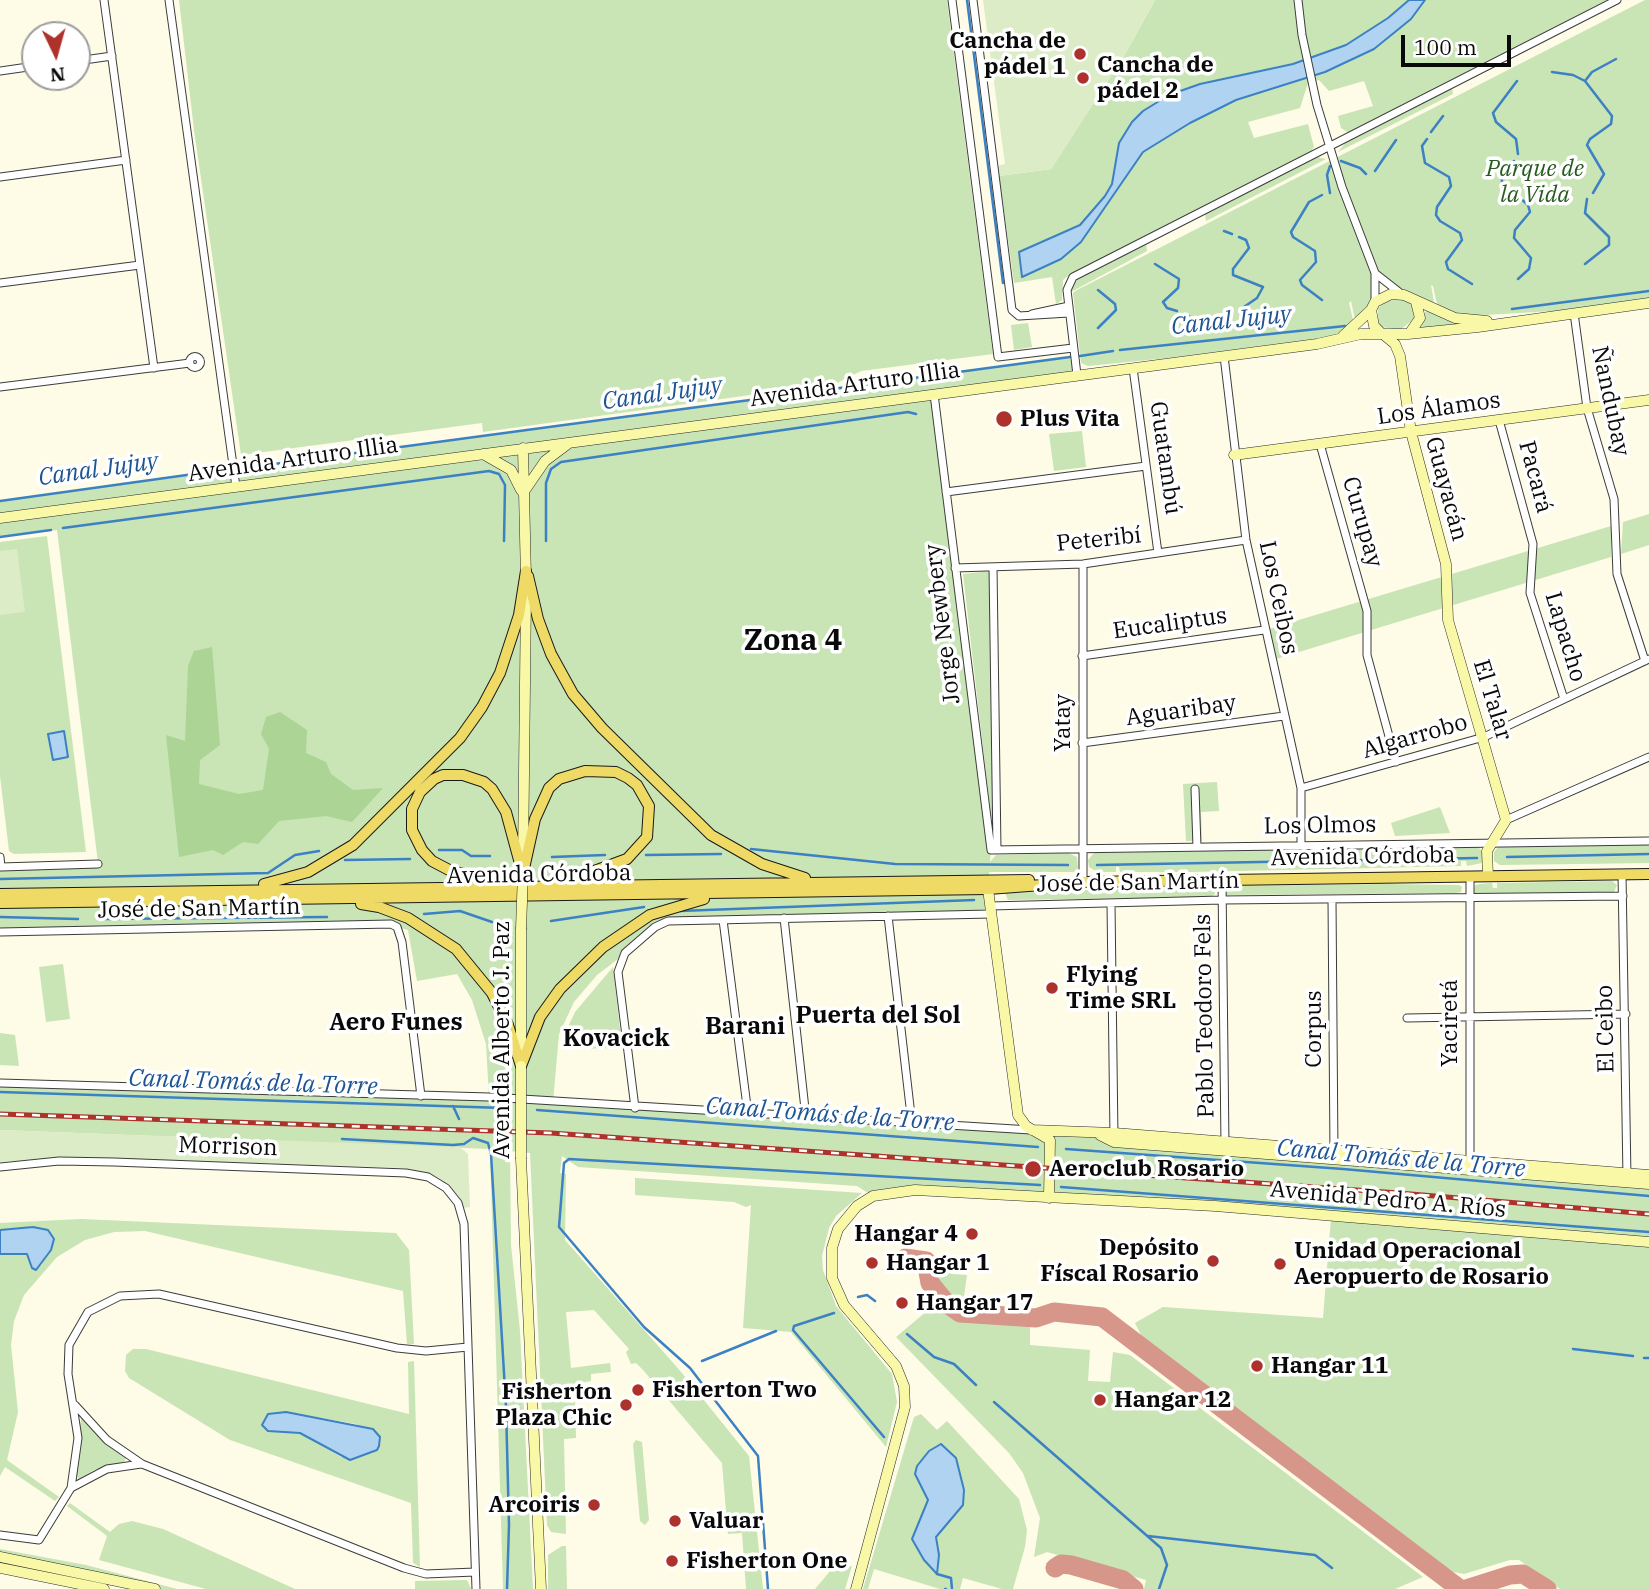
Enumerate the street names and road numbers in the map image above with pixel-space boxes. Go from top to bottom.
street label: Ñandubay [1585,343,1635,459]
street label: Avenida Arturo Illia [748,357,962,413]
street label: Los Álamos [1376,387,1502,431]
street label: Guatambú [1143,400,1187,516]
street label: Avenida Arturo Illia [186,432,400,488]
street label: Guayacán [1419,434,1473,544]
street label: Pacará [1512,438,1558,516]
street label: Curupay [1336,474,1388,570]
street label: Peteribí [1055,522,1143,558]
street label: Los Ceibos [1252,539,1304,657]
street label: Jorge Newbery [919,542,967,706]
street label: Lapacho [1538,589,1592,685]
street label: Eucaliptus [1111,602,1229,646]
street label: El Talar [1467,656,1517,744]
street label: Aguaribay [1124,690,1238,732]
street label: Yatay [1049,694,1077,752]
street label: Algarrobo [1359,709,1471,765]
street label: Los Olmos [1263,811,1377,841]
street label: Avenida Córdoba [1270,842,1456,872]
street label: Avenida Córdoba [446,860,632,890]
street label: José de San Martín [1036,867,1240,899]
street label: José de San Martín [97,893,301,925]
street label: Pablo Teodoro Fels [1189,914,1221,1118]
street label: Avenida Alberto J. Paz [488,921,516,1159]
street label: Yaciretá [1436,979,1464,1067]
street label: El Ceibo [1591,985,1621,1073]
street label: Corpus [1300,990,1328,1068]
street label: Morrison [178,1131,278,1163]
street label: Avenida Pedro A. Ríos [1269,1176,1507,1224]

